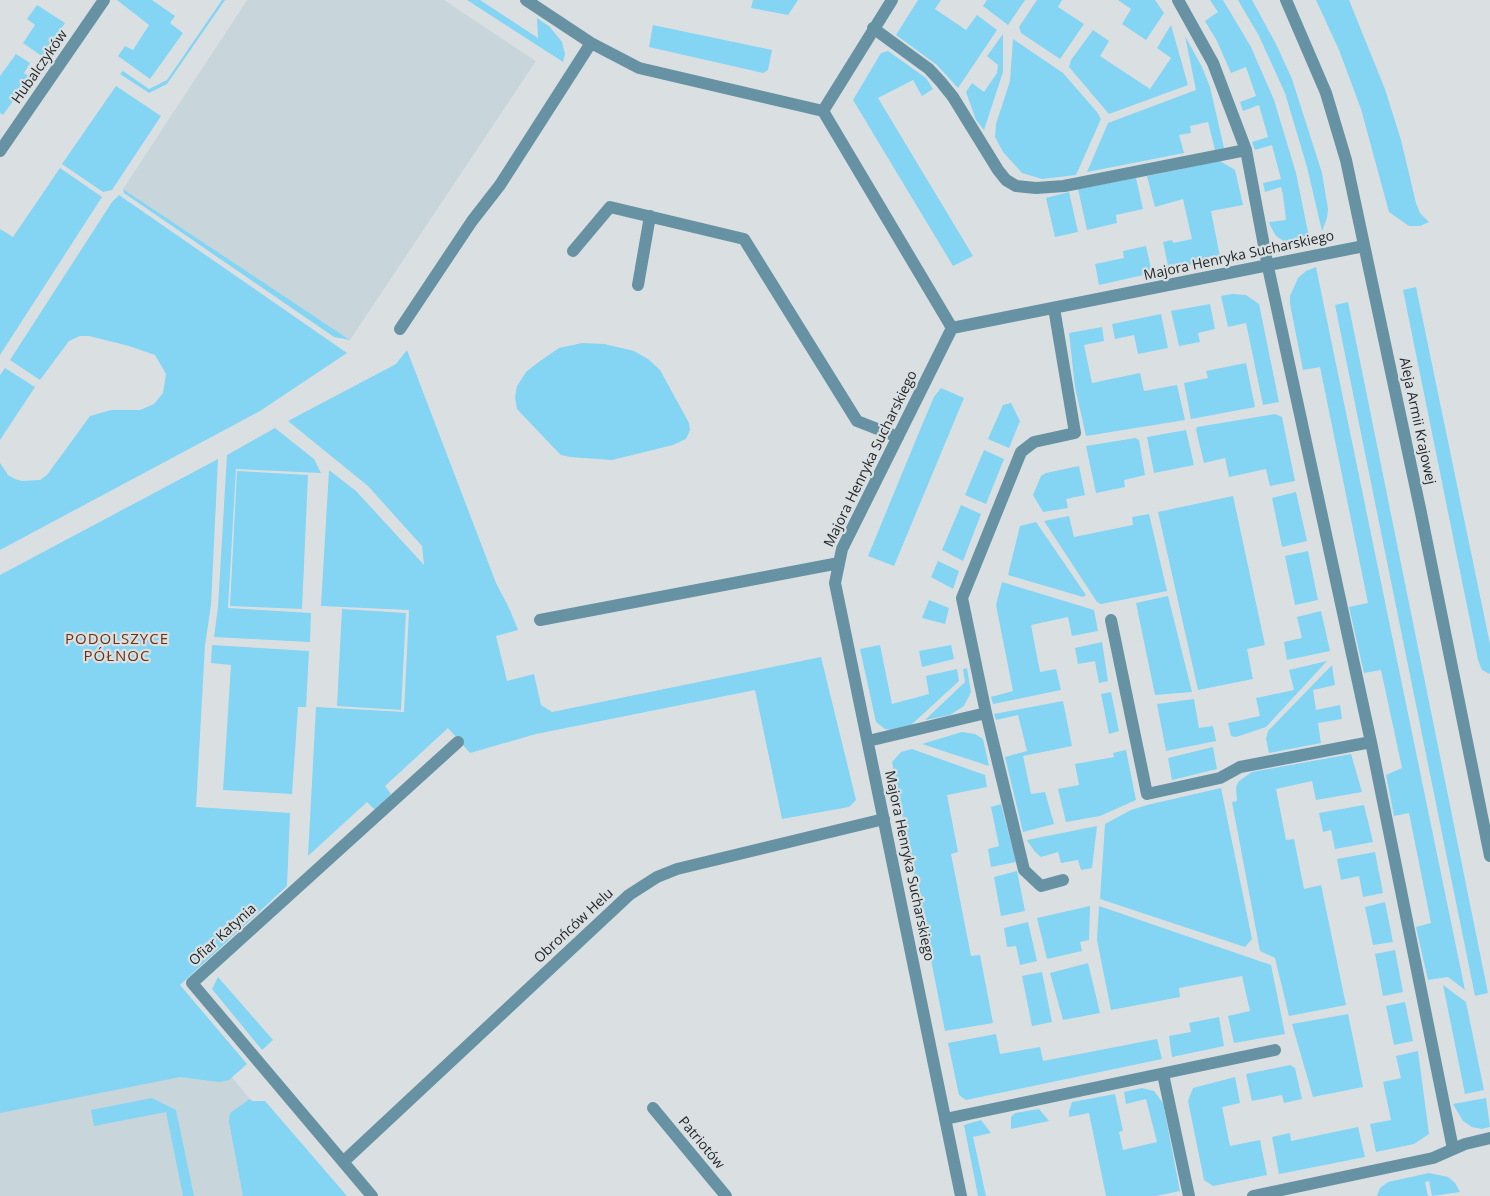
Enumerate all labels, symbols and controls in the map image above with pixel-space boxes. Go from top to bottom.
street label: Hubalczyków [9,27,71,107]
street label: Majora Henryka Sucharskiego [1142,228,1336,284]
street label: Aleja Armii Krajowej [1395,356,1439,486]
street label: Majora Henryka Sucharskiego [821,368,921,550]
district label: PODOLSZYCE PÓŁNOC [64,631,170,666]
street label: Majora Henryka Sucharskiego [881,769,937,963]
street label: Obrońców Helu [531,885,617,967]
street label: Ofiar Katynia [186,900,260,970]
street label: Patriotów [674,1113,728,1173]

